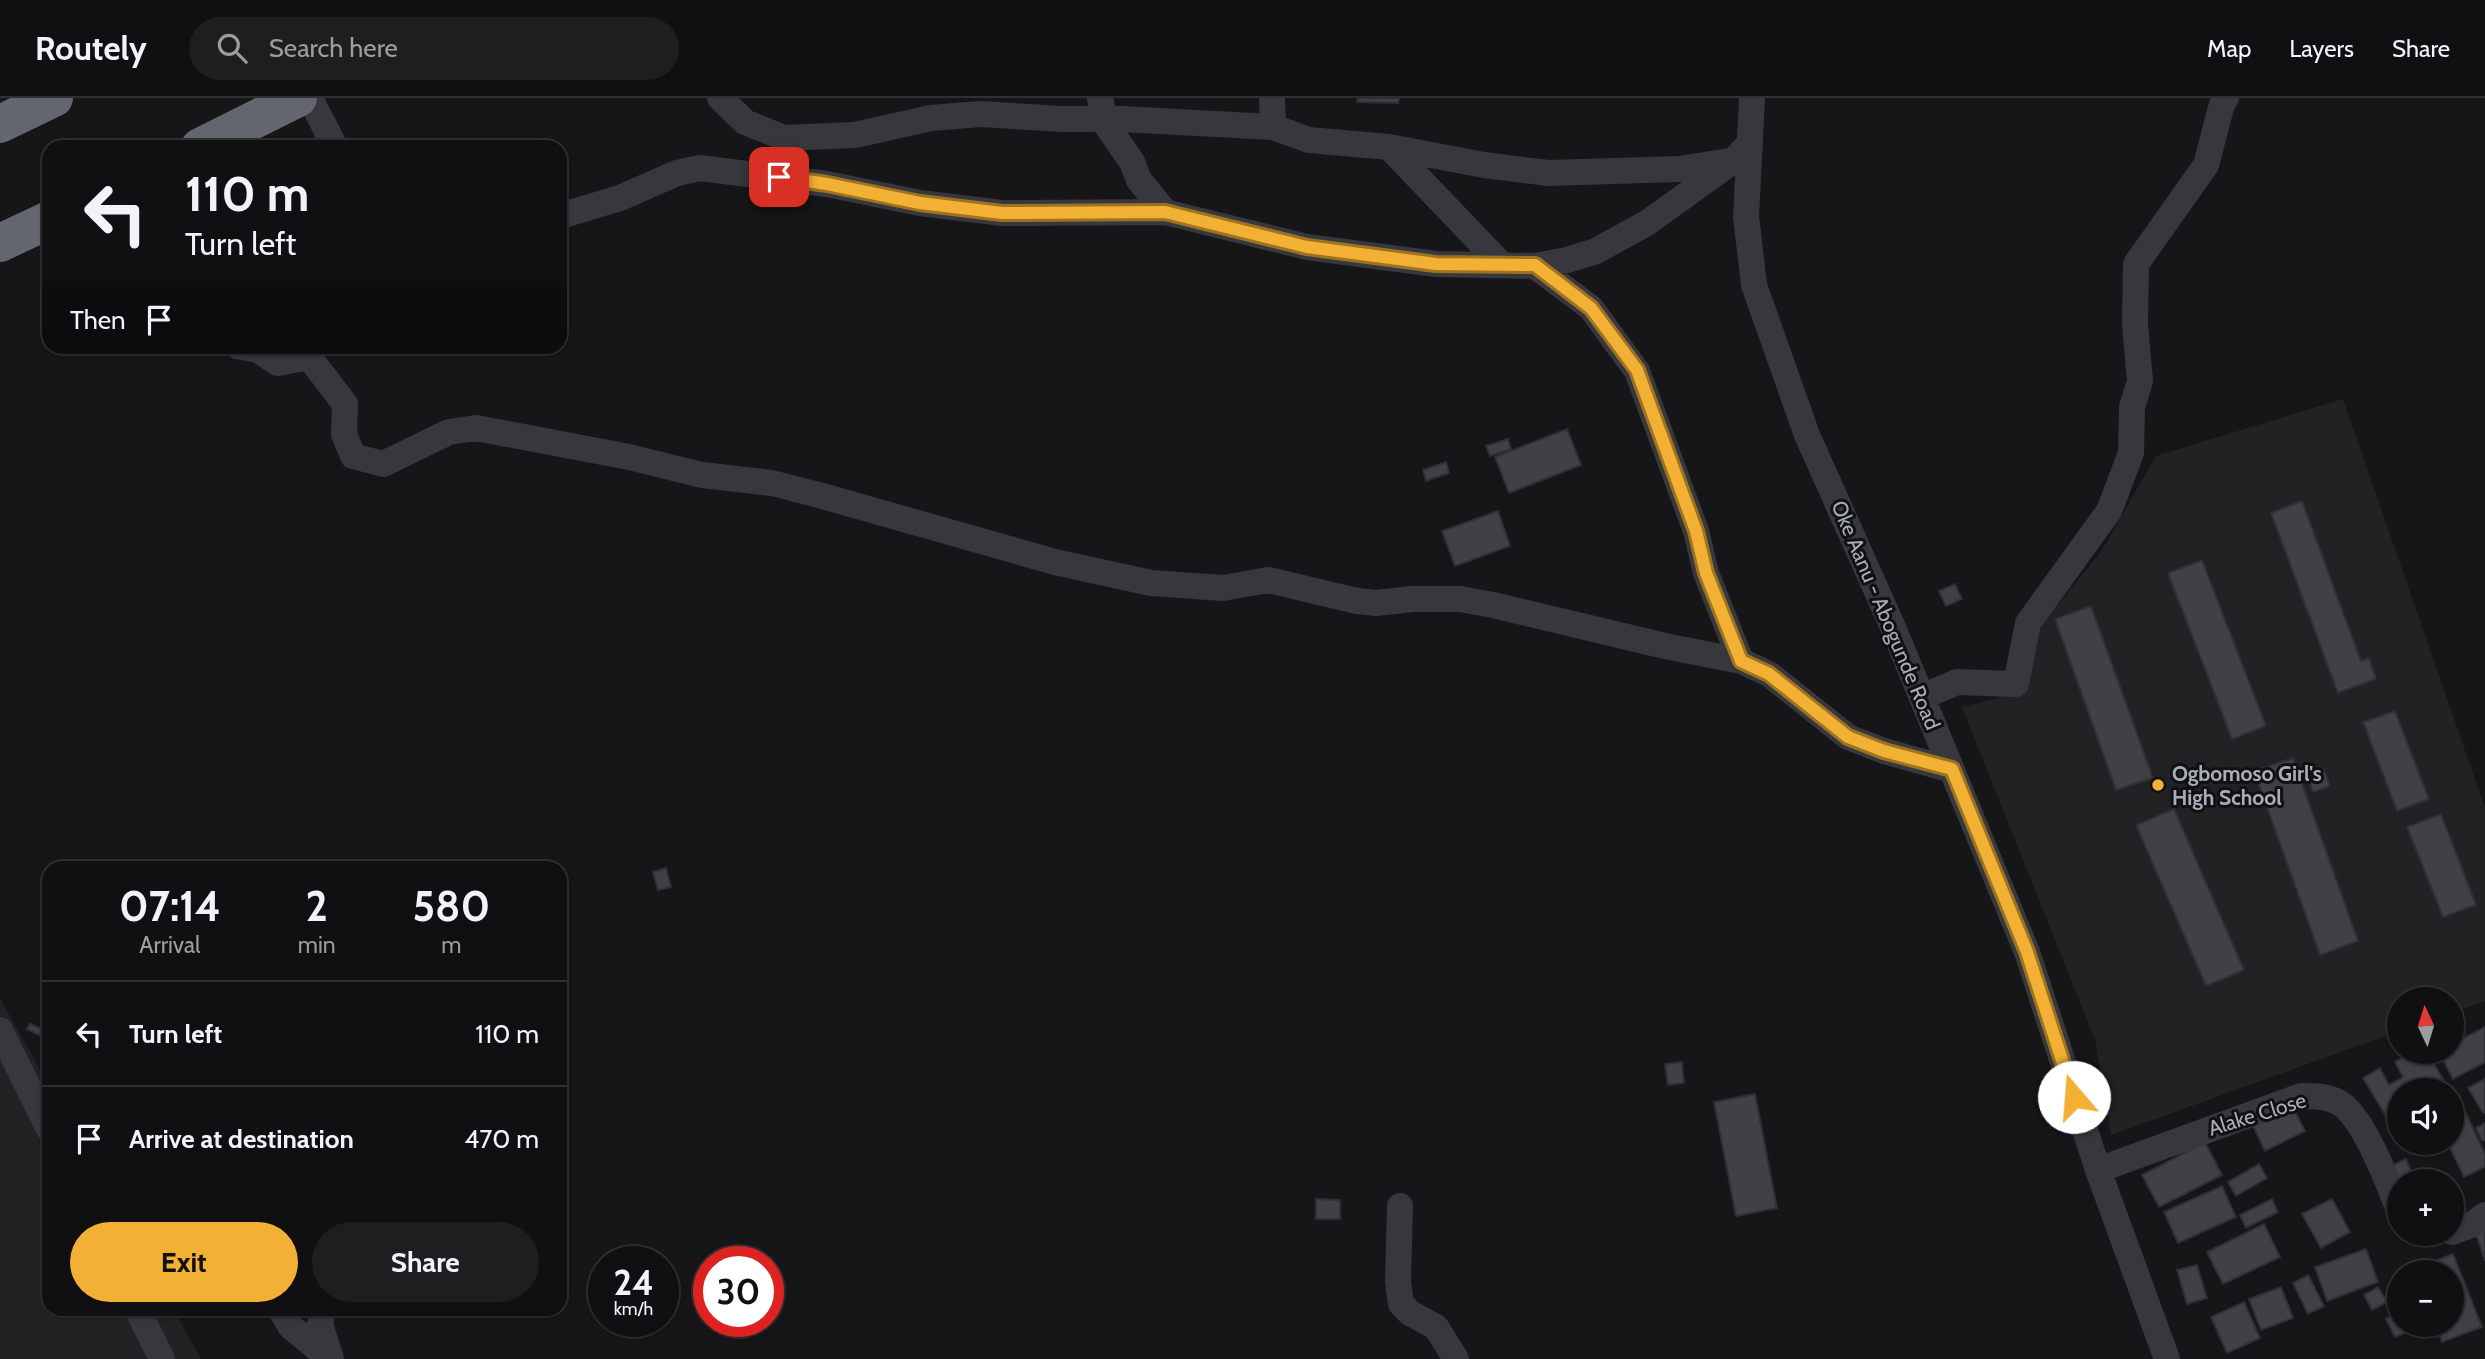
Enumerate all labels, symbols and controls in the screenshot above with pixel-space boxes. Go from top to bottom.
search box [189,17,679,80]
text: Routely [35,28,147,68]
icon: search [213,29,251,67]
text: Search here [269,32,398,64]
text: Map [2207,34,2251,63]
text: Layers [2289,34,2354,63]
text: Share [2392,34,2450,63]
pin [749,147,809,207]
icon: arrive [760,158,798,196]
text: 110 m [185,164,309,223]
icon: left [70,168,161,259]
text: Turn left [185,224,296,263]
icon: arrive [140,301,178,339]
text: Then [70,304,126,336]
street label: Oke Aanu - Abogunde Road [1826,497,1946,733]
place label: Ogbomoso Girl's High School [2172,761,2322,810]
marker: Ogbomoso Girl's High School [2150,777,2166,793]
text: 07:14 [119,880,221,932]
text: 2 [306,880,328,932]
text: 580 [413,880,490,932]
text: Arrival [139,931,200,959]
text: min [298,931,336,959]
text: m [441,931,461,959]
north arrow [2387,987,2464,1064]
map controls [2387,987,2464,1337]
icon: left [70,1015,108,1053]
text: Turn left [129,1018,222,1050]
text: 110 m [475,1018,539,1050]
position arrow [2037,1060,2111,1134]
button: sound [2387,1078,2464,1155]
street label: Alake Close [2205,1087,2309,1141]
icon: arrive [70,1120,108,1158]
text: Arrive at destination [129,1123,354,1155]
text: 470 m [464,1123,539,1155]
button: + [2387,1169,2464,1246]
button: Exit [70,1222,298,1302]
button: Share [312,1222,539,1302]
speed limit sign: 30 [693,1246,784,1337]
button: − [2387,1260,2464,1337]
text: 24 [613,1261,654,1304]
text: km/h [614,1298,653,1320]

